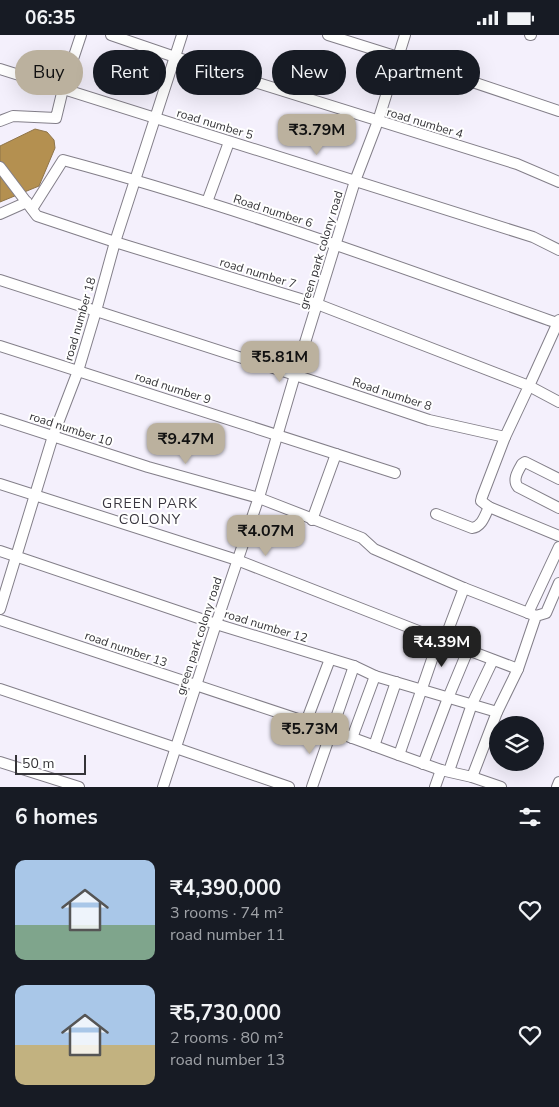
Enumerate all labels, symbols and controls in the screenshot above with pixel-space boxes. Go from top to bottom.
text: 06:35 [25,5,75,31]
chip: Buy [15,50,83,95]
chip: Rent [93,50,166,95]
chip: Filters [176,50,262,95]
chip: New [272,50,346,95]
chip: Apartment [356,50,480,95]
street label: road number 4 [385,104,465,142]
street label: road number 5 [175,105,255,143]
pin: ₹3.79M [276,113,358,156]
text: ₹3.79M [289,119,345,141]
street label: green park colony road [295,189,347,311]
street label: Road number 6 [231,191,315,231]
street label: road number 7 [218,254,298,292]
street label: road number 18 [60,275,100,363]
pin: ₹5.81M [239,341,321,383]
text: ₹5.81M [252,346,308,368]
street label: road number 9 [133,368,213,408]
street label: Road number 8 [350,374,434,414]
street label: road number 10 [27,408,115,450]
pin: ₹9.47M [145,423,227,465]
text: ₹9.47M [158,428,214,450]
district label: GREEN PARK COLONY [102,494,198,529]
pin: ₹4.07M [225,515,307,557]
text: ₹4.07M [238,520,294,542]
street label: green park colony road [172,575,226,697]
street label: road number 12 [222,606,310,646]
pin: ₹4.39M [401,625,483,668]
street label: road number 13 [83,627,169,671]
text: ₹4.39M [414,631,470,653]
pin: ₹5.73M [269,713,351,755]
map controls [489,716,544,771]
button: layers [489,716,544,771]
text: ₹5.73M [282,718,338,740]
scale bar [15,752,86,775]
text: 50 m [22,754,54,773]
text: 6 homes [15,803,98,831]
icon: filters [516,803,544,831]
text: ₹4,390,000 [170,874,281,902]
icon: home [55,880,115,940]
icon: heart [516,896,544,924]
text: 3 rooms · 74 m² [170,902,283,924]
text: road number 11 [170,924,285,946]
text: ₹5,730,000 [170,999,281,1027]
icon: home [55,1005,115,1065]
icon: heart [516,1021,544,1049]
text: 2 rooms · 80 m² [170,1027,283,1049]
text: road number 13 [170,1049,285,1071]

